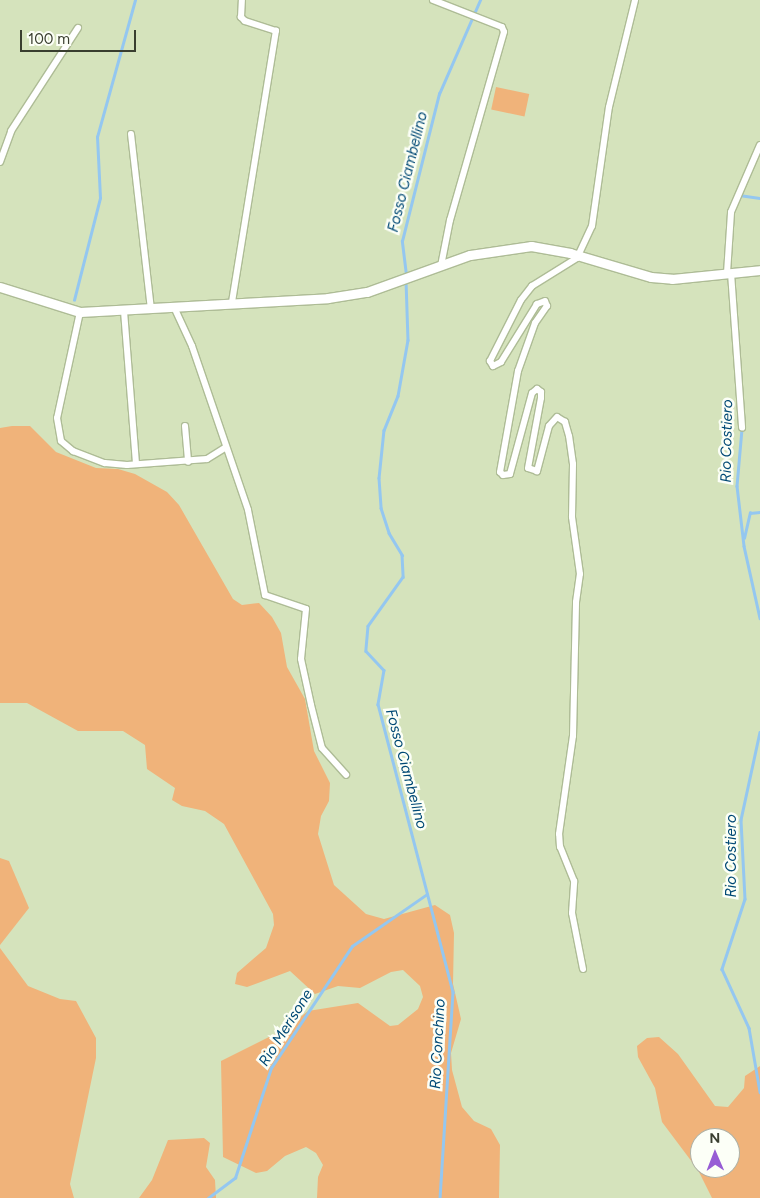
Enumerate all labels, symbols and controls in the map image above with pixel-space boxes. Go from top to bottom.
scale bar [22,20,139,52]
text: 100 m [28,30,70,48]
water label: Fosso Ciambellino [384,110,432,234]
water label: Rio Costiero [717,399,737,483]
water label: Fosso Ciambellino [381,707,431,831]
water label: Rio Costiero [723,814,741,898]
water label: Rio Merisone [255,986,317,1070]
water label: Rio Conchino [427,998,449,1090]
north arrow [690,1128,740,1178]
text: N [709,1130,720,1147]

